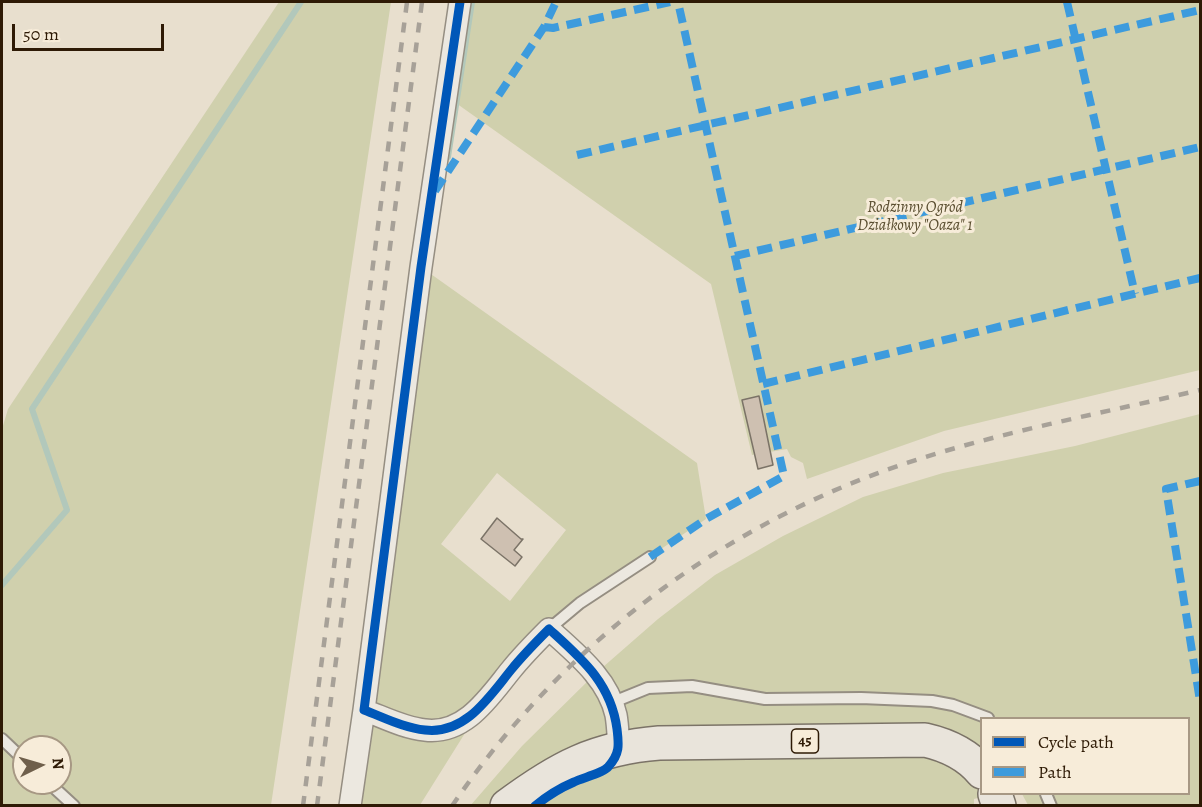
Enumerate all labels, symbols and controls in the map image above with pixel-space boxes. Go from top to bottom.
scale bar [15,12,166,50]
text: 50 m [23,22,59,46]
park label: Rodzinny Ogród Działkowy "Oaza" 1 [857,198,973,236]
legend [980,717,1190,795]
road number: 45 [792,729,818,753]
text: Cycle path [1038,730,1114,754]
north arrow [12,735,72,795]
text: N [46,757,69,770]
text: Path [1038,760,1072,784]

